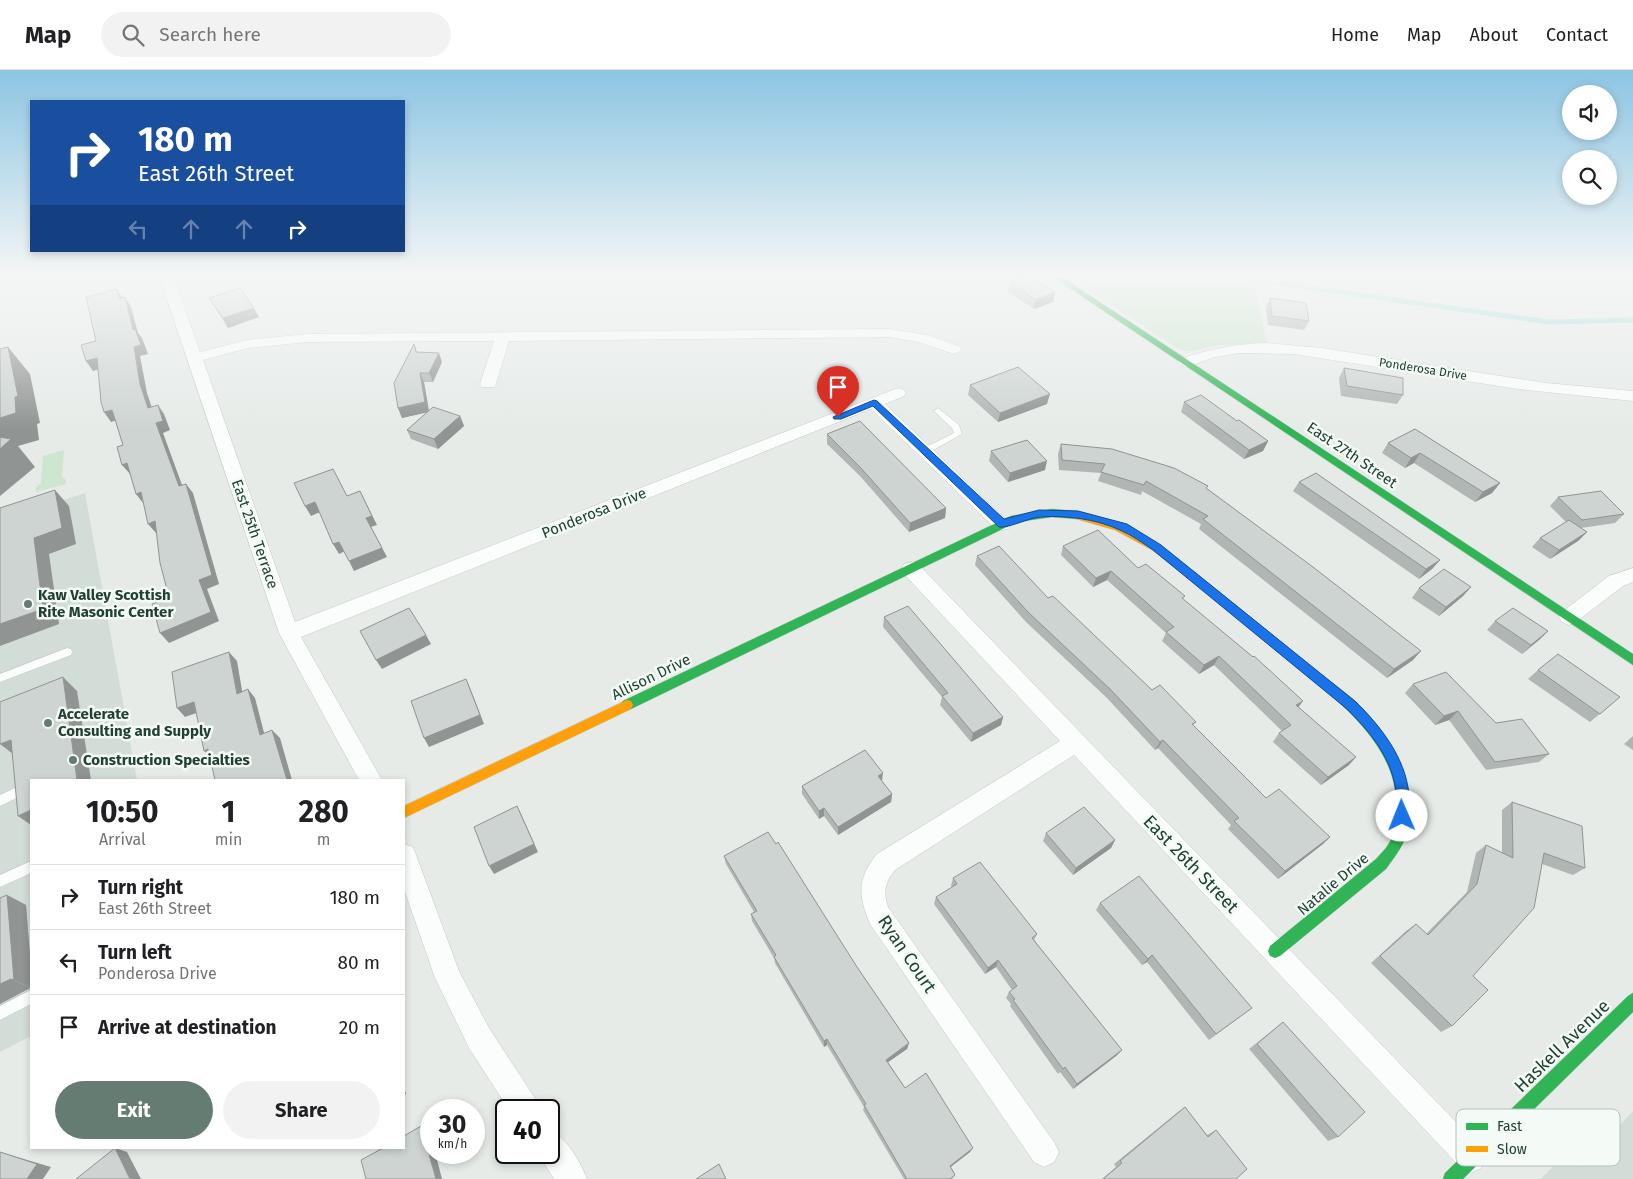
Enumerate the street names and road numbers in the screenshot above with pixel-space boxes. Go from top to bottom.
street label: Ponderosa Drive [1378,355,1468,383]
street label: East 27th Street [1303,418,1401,492]
street label: East 25th Terrace [228,477,282,591]
street label: Ponderosa Drive [539,484,649,542]
street label: Allison Drive [609,650,693,704]
street label: East 26th Street [1139,810,1244,918]
street label: Natalie Drive [1294,849,1372,919]
street label: Ryan Court [873,911,941,997]
street label: Haskell Avenue [1510,995,1614,1097]

